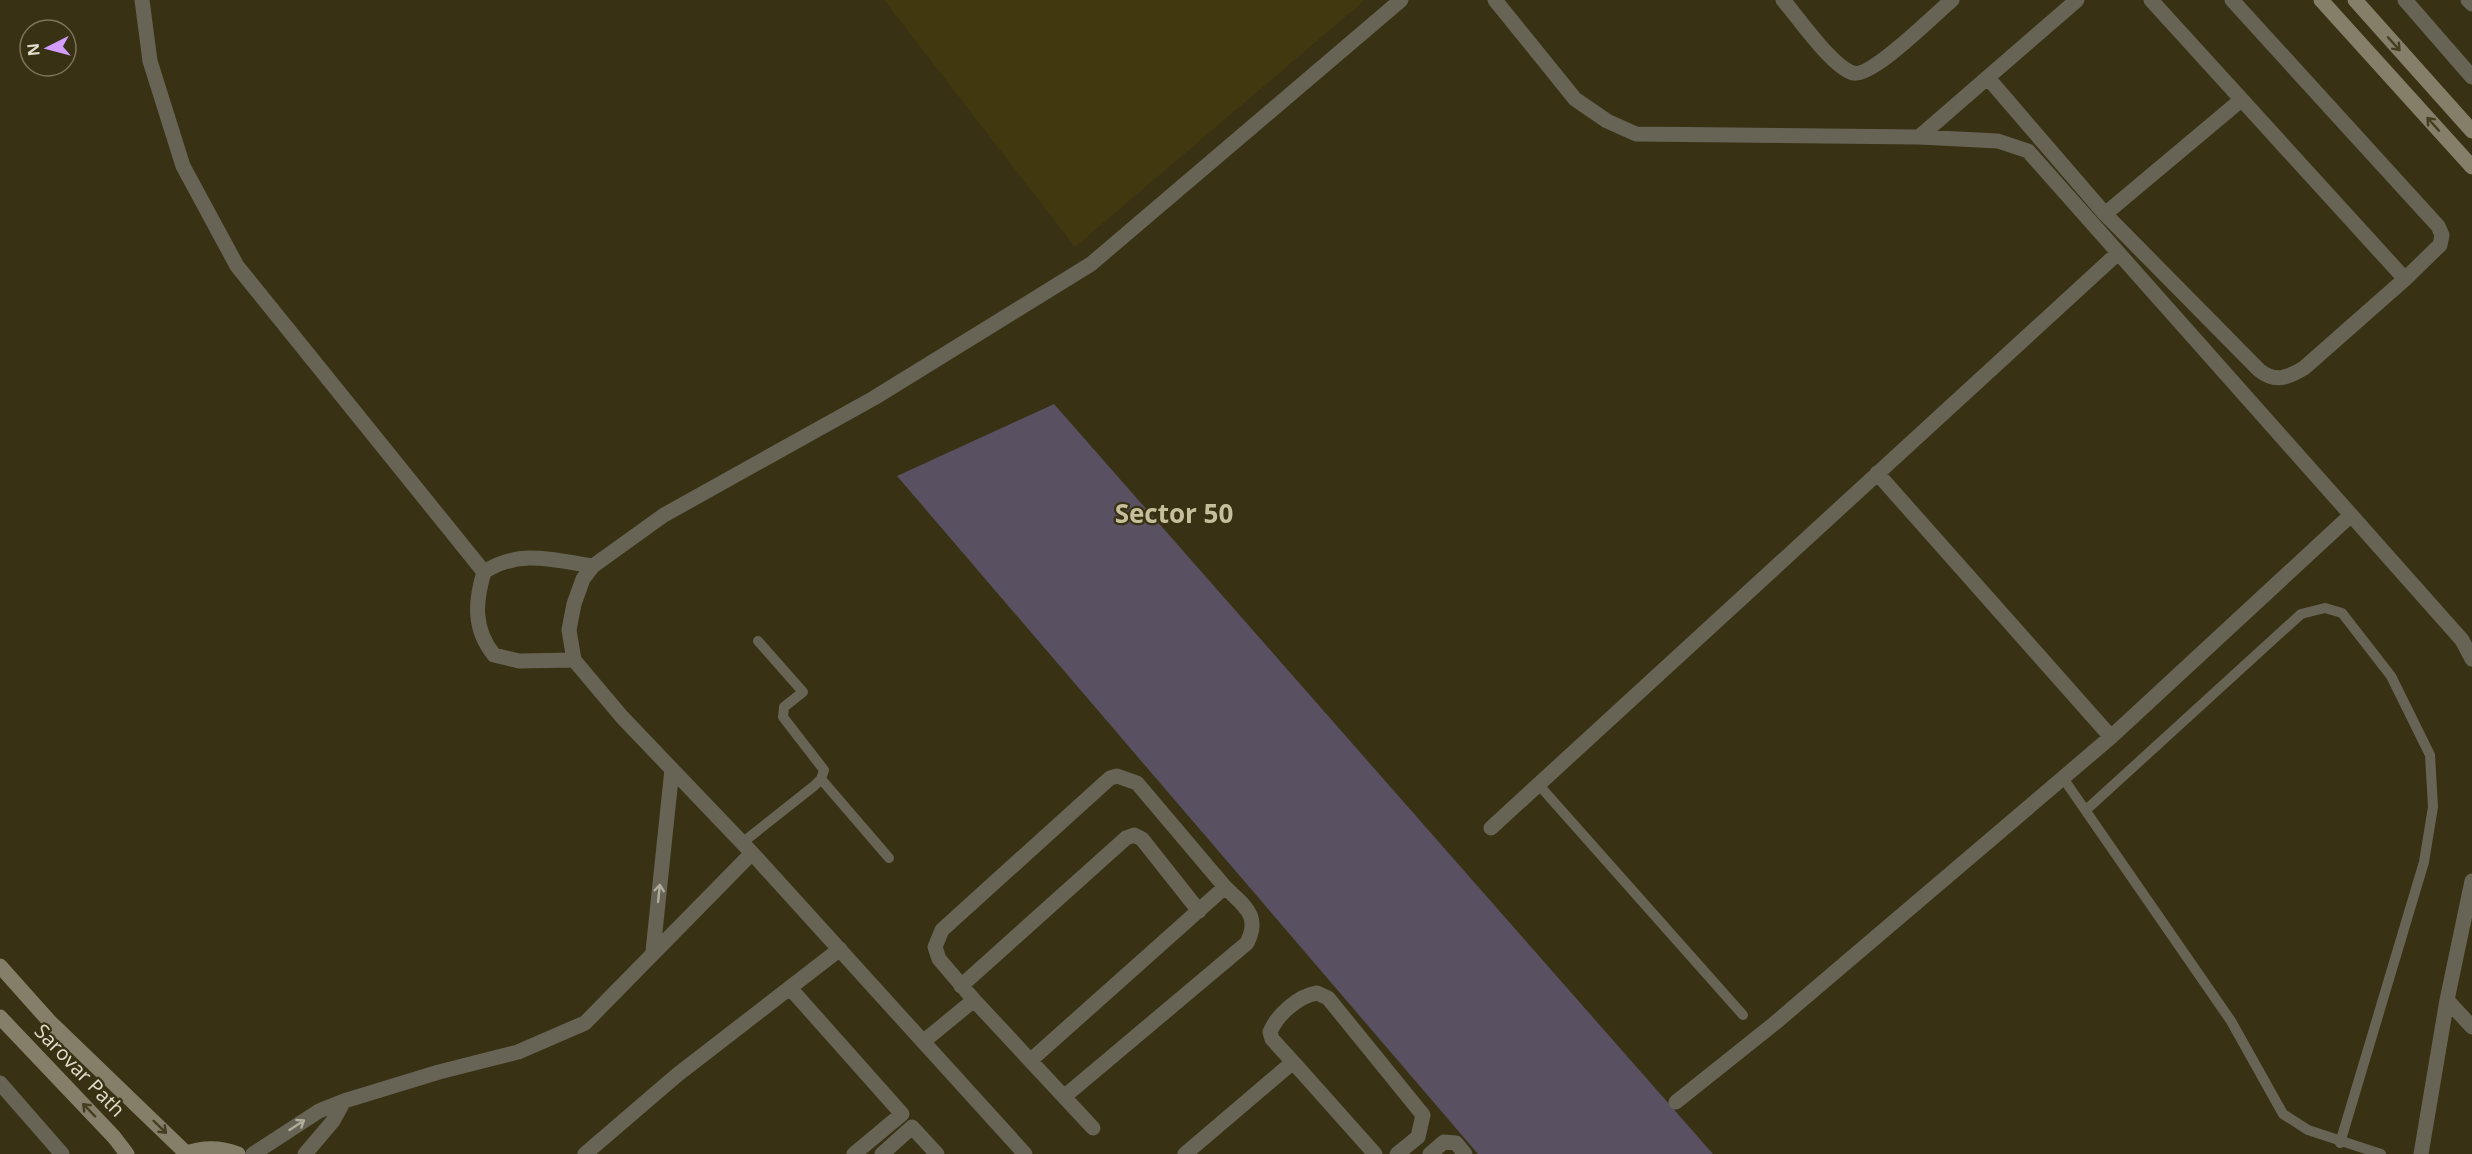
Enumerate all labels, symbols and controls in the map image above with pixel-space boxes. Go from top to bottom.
north arrow [18,18,78,78]
one-way arrow [2387,36,2401,51]
text: N [21,42,45,57]
one-way arrow [2426,116,2440,131]
district label: Sector 50 [1115,495,1233,531]
one-way arrow [654,883,665,903]
street label: Sarovar Path [29,1018,131,1122]
one-way arrow [82,1103,96,1118]
one-way arrow [288,1119,305,1131]
one-way arrow [152,1120,167,1134]

